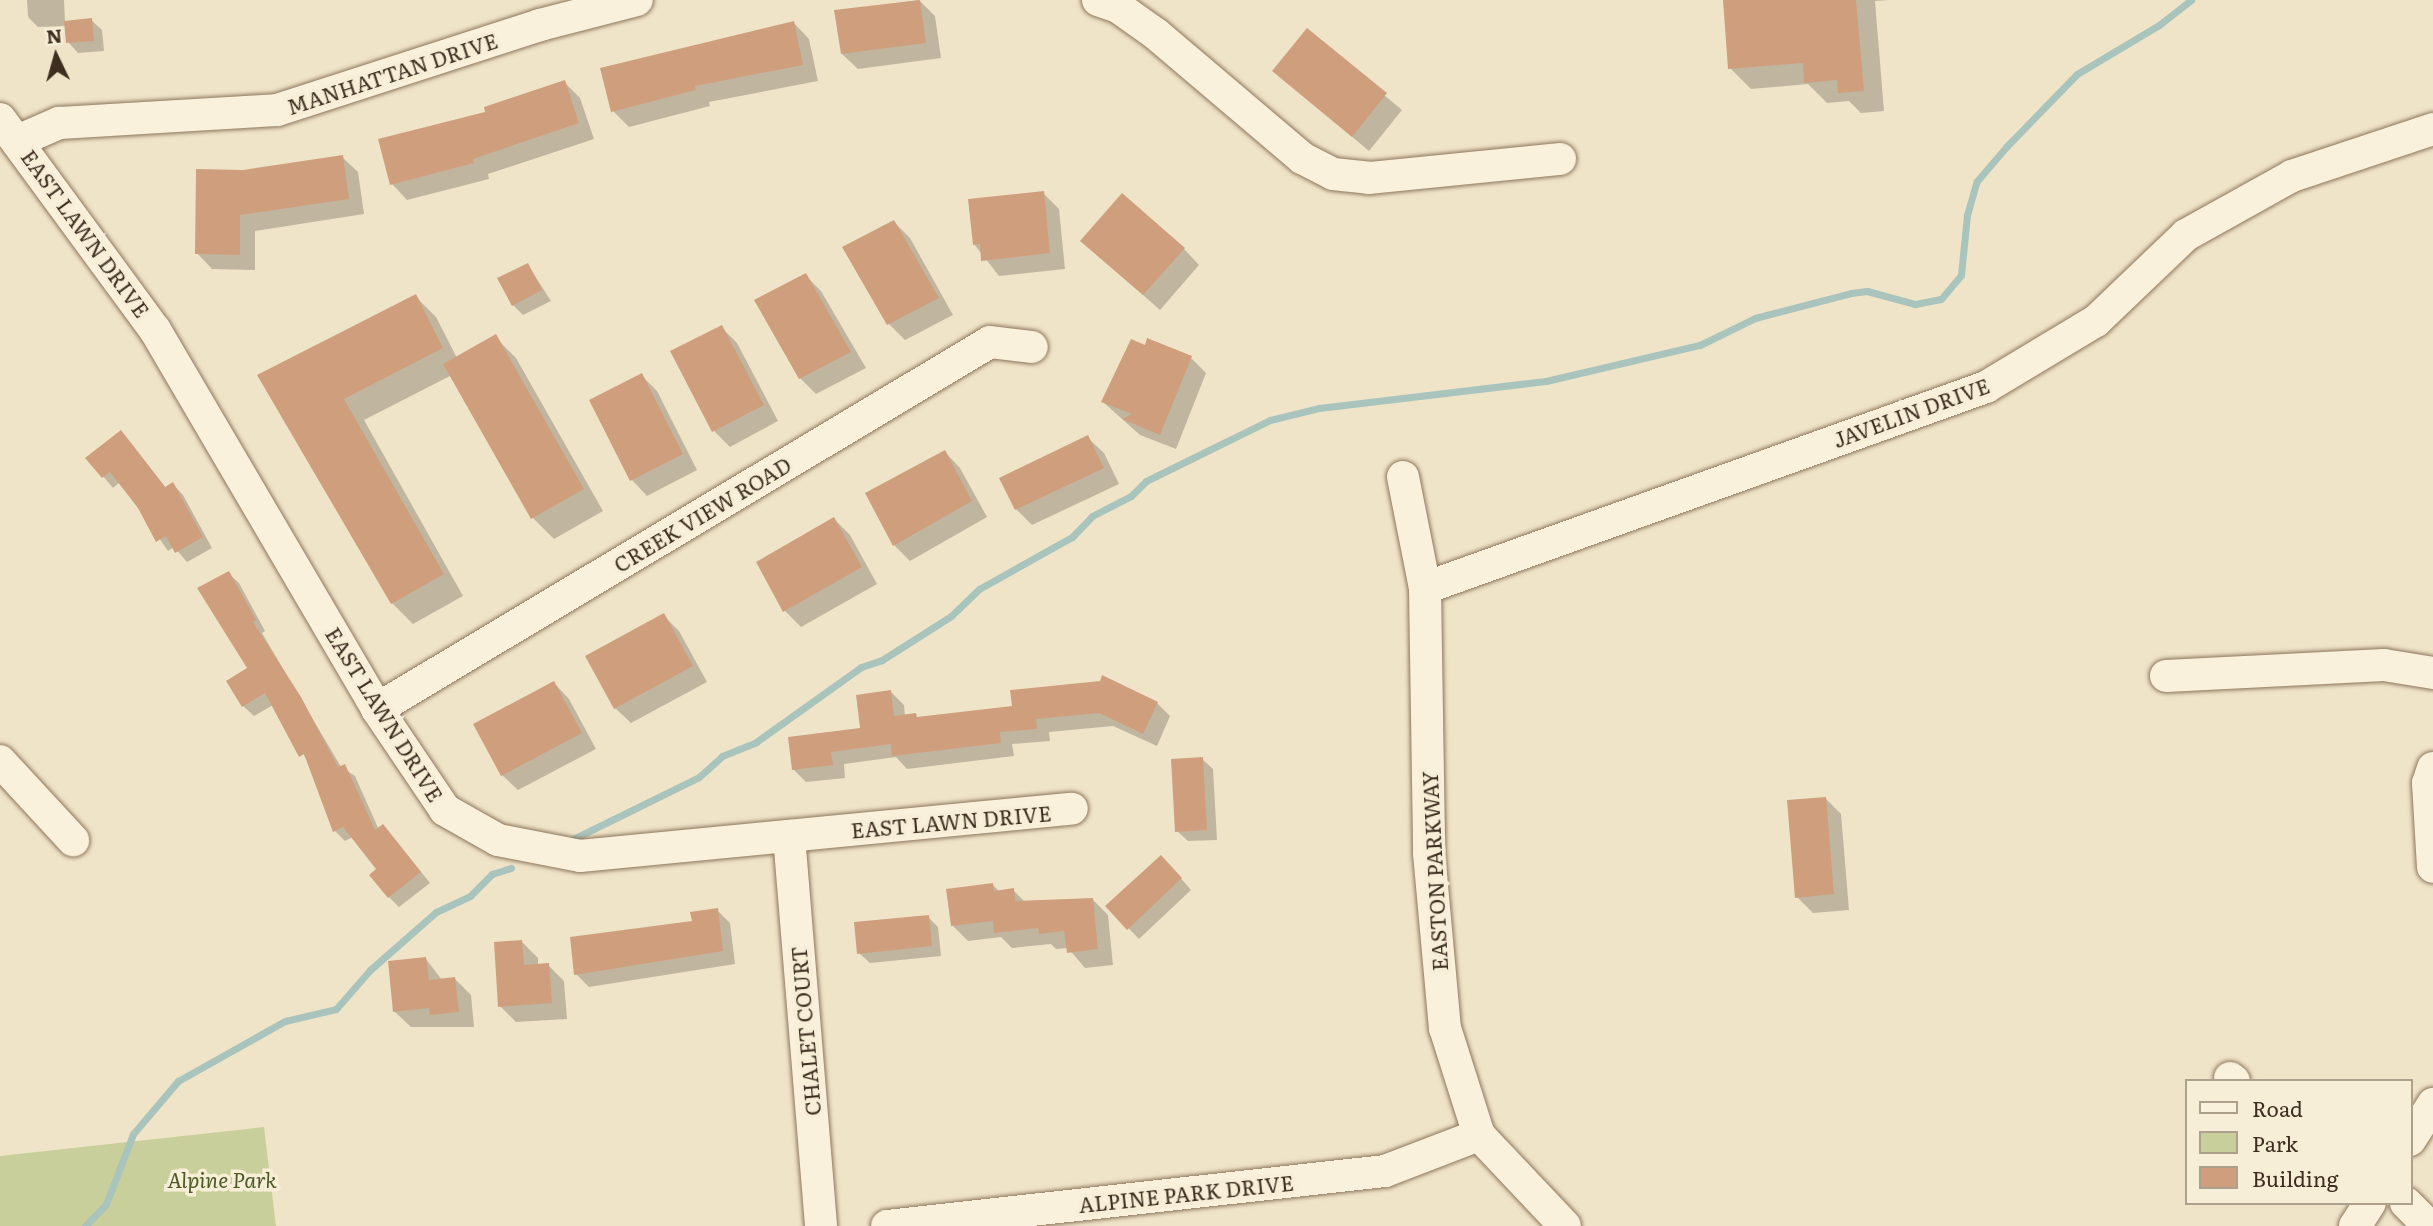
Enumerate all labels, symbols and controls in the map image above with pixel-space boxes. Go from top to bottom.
text: N [45,20,63,50]
north arrow [21,21,91,91]
street label: MANHATTAN DRIVE [284,27,500,119]
street label: EAST LAWN DRIVE [17,144,155,322]
street label: JAVELIN DRIVE [1829,372,1993,452]
street label: CREEK VIEW ROAD [609,451,795,577]
street label: EAST LAWN DRIVE [321,622,449,806]
street label: EASTON PARKWAY [1416,770,1452,972]
street label: EAST LAWN DRIVE [850,800,1052,842]
street label: CHALET COURT [785,945,825,1117]
legend [2184,1079,2412,1205]
text: Road [2252,1092,2303,1123]
text: Park [2252,1127,2298,1158]
text: Building [2252,1162,2338,1193]
park label: Alpine Park [167,1166,277,1192]
street label: ALPINE PARK DRIVE [1077,1169,1295,1217]

